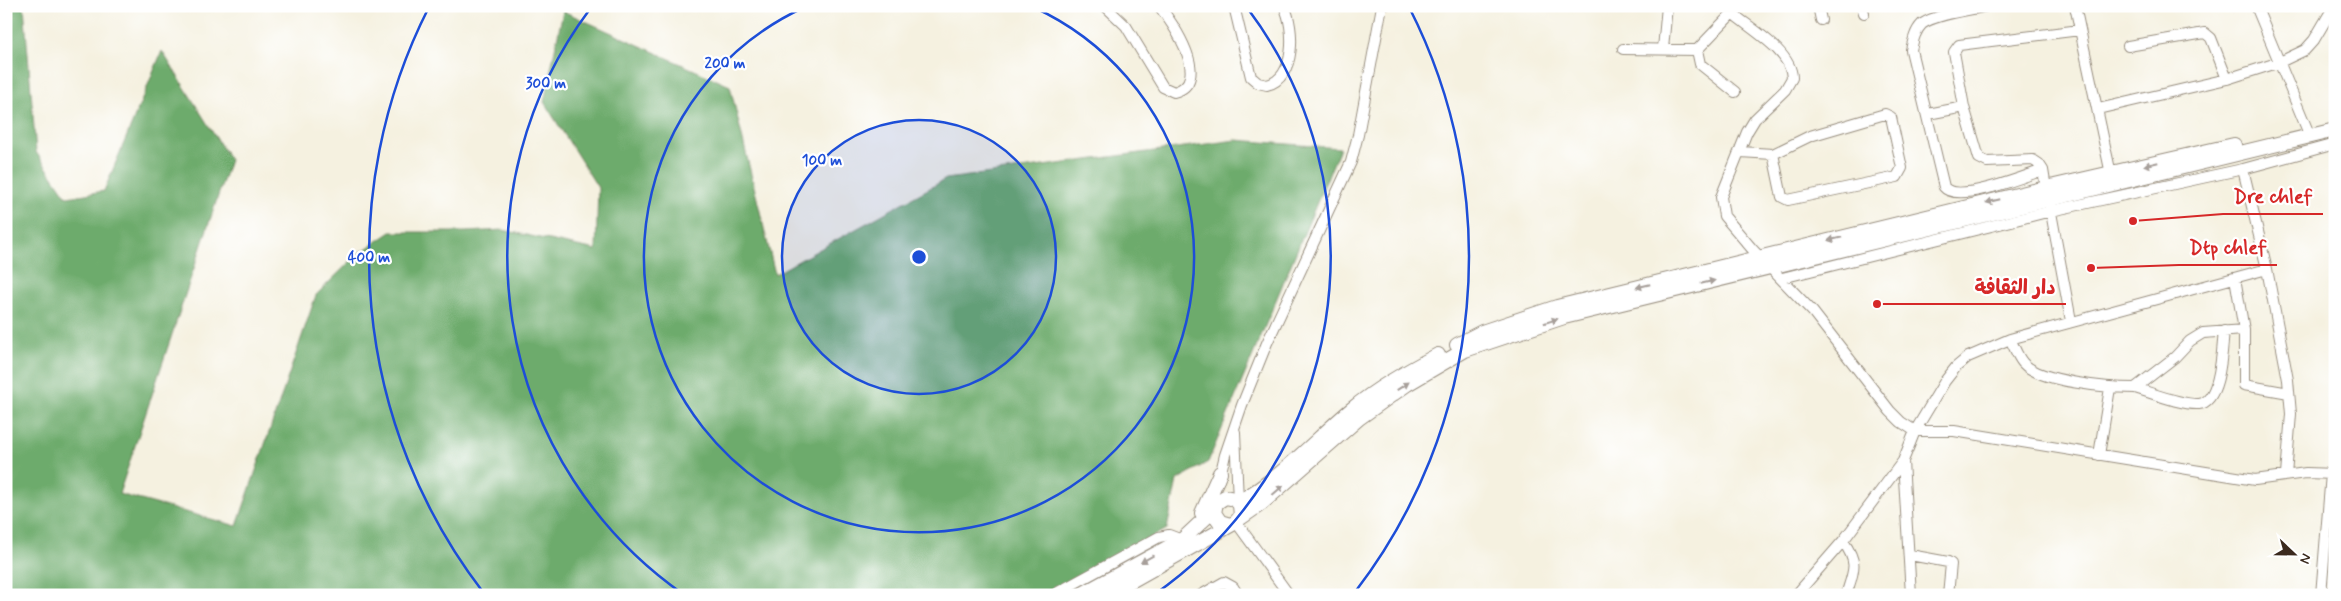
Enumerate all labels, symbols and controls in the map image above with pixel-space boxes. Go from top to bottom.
text: 200 m [705,54,746,74]
text: 300 m [526,74,566,94]
text: 100 m [802,151,842,171]
one-way arrow [2143,160,2158,168]
callout: Dre chlef [2223,179,2323,214]
text: Dre chlef [2233,184,2313,211]
one-way arrow [1985,197,2000,205]
callout: Dtp chlef [2179,230,2277,265]
one-way arrow [1827,235,1842,243]
text: Dtp chlef [2189,235,2267,262]
text: 400 m [348,248,390,268]
centre of rings [910,248,928,266]
callout: دار الثقافة [1965,269,2066,304]
text: دار الثقافة [1975,275,2055,302]
one-way arrow [1701,278,1716,286]
one-way arrow [1635,282,1650,290]
one-way arrow [1543,317,1558,324]
one-way arrow [1396,382,1410,391]
one-way arrow [1271,484,1284,495]
north arrow [2268,528,2318,578]
text: N [2295,551,2315,566]
one-way arrow [1140,554,1154,563]

